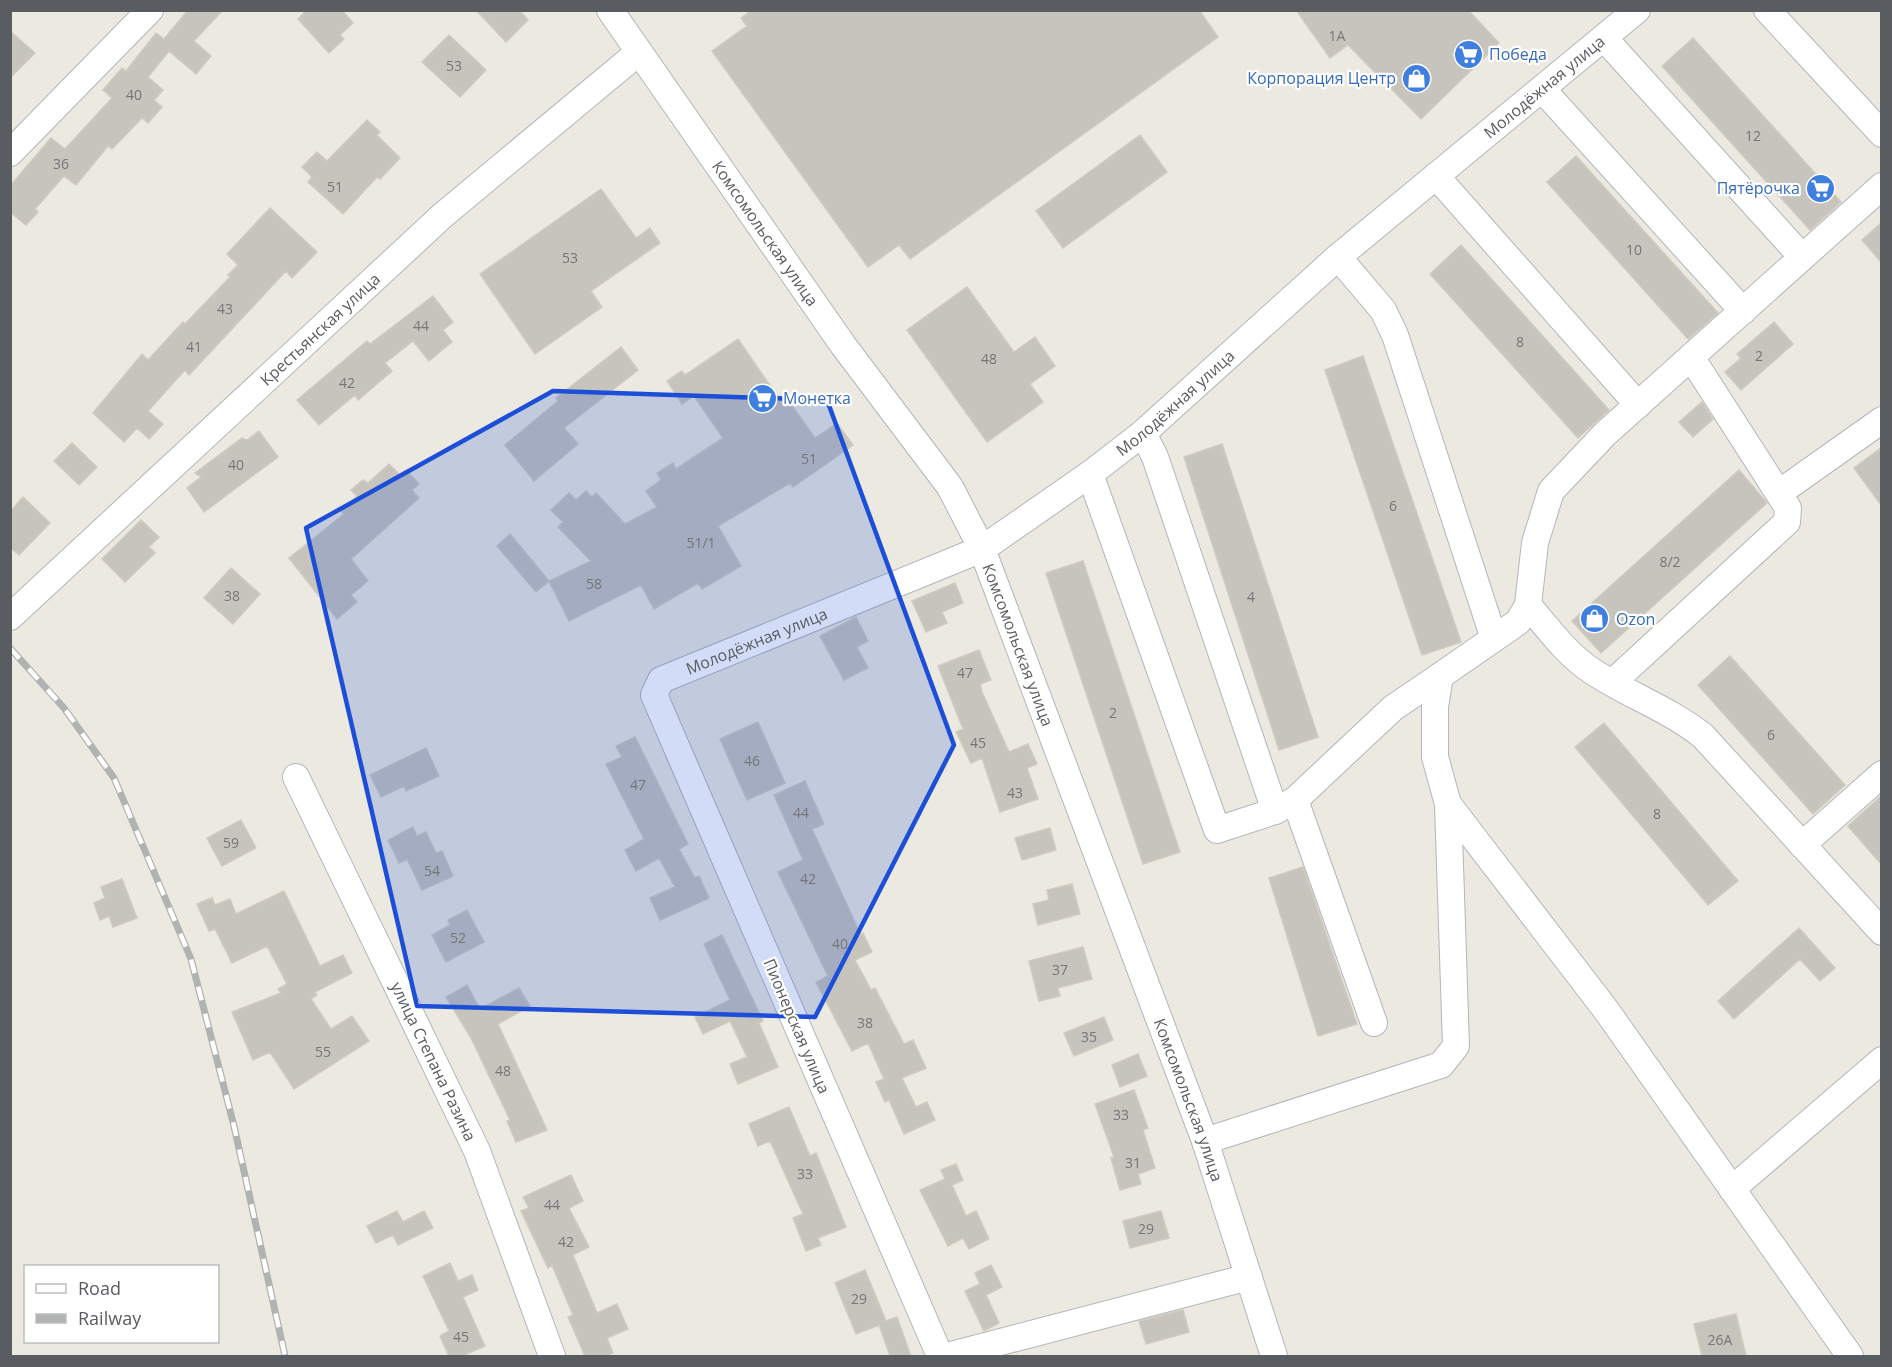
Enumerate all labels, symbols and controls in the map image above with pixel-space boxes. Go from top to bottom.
house number: 1А [1329,26,1346,45]
street label: Молодёжная улица [1479,30,1609,143]
supermarket icon: Победа [1452,38,1484,70]
place label: Победа [1489,43,1547,65]
house number: 53 [446,56,462,75]
shop icon: Корпорация Центр [1401,62,1433,94]
place label: Корпорация Центр [1247,67,1396,89]
house number: 40 [126,85,142,104]
house number: 12 [1745,126,1761,145]
house number: 36 [53,154,69,173]
street label: Комсомольская улица [707,156,824,310]
supermarket icon: Пятёрочка [1805,172,1837,204]
house number: 51 [327,177,343,196]
place label: Пятёрочка [1717,177,1800,199]
house number: 10 [1626,240,1642,259]
house number: 53 [562,248,578,267]
street label: Крестьянская улица [255,268,385,390]
house number: 43 [217,299,233,318]
house number: 44 [413,316,429,335]
house number: 8 [1516,332,1524,351]
house number: 41 [186,337,202,356]
street label: Молодёжная улица [1111,345,1239,461]
house number: 2 [1755,346,1763,365]
house number: 48 [981,349,997,368]
house number: 42 [339,373,355,392]
supermarket icon: Монетка [746,382,778,414]
place label: Монетка [783,387,851,409]
house number: 51 [801,449,817,468]
house number: 40 [228,455,244,474]
house number: 6 [1389,496,1397,515]
house number: 51/1 [686,533,716,552]
house number: 8/2 [1659,552,1681,571]
street label: Комсомольская улица [977,560,1059,729]
house number: 58 [586,574,602,593]
house number: 38 [224,586,240,605]
house number: 4 [1247,587,1255,606]
street label: Молодёжная улица [683,602,831,680]
shop icon: Ozon [1579,603,1611,635]
place label: Ozon [1616,608,1655,630]
house number: 47 [957,663,973,682]
house number: 2 [1109,703,1117,722]
house number: 6 [1767,725,1775,744]
house number: 45 [970,733,986,752]
house number: 46 [744,751,760,770]
house number: 47 [630,775,646,794]
house number: 43 [1007,783,1023,802]
house number: 44 [793,803,809,822]
house number: 8 [1653,804,1661,823]
house number: 59 [223,833,239,852]
house number: 54 [424,861,440,880]
house number: 42 [800,869,816,888]
house number: 52 [450,928,466,947]
house number: 40 [832,934,848,953]
street label: Пионерская улица [759,955,835,1097]
house number: 37 [1052,960,1068,979]
street label: улица Степана Разина [386,978,482,1145]
house number: 38 [857,1013,873,1032]
street label: Комсомольская улица [1149,1015,1228,1184]
house number: 35 [1081,1027,1097,1046]
house number: 55 [315,1042,331,1061]
house number: 48 [495,1061,511,1080]
house number: 33 [1113,1105,1129,1124]
house number: 31 [1125,1153,1141,1172]
house number: 33 [797,1164,813,1183]
house number: 44 [544,1195,560,1214]
house number: 29 [1138,1219,1154,1238]
house number: 42 [558,1232,574,1251]
legend [24,1265,219,1343]
text: Road [78,1276,121,1300]
house number: 29 [851,1289,867,1308]
text: Railway [78,1306,142,1330]
house number: 45 [453,1327,469,1346]
house number: 26А [1708,1330,1733,1349]

